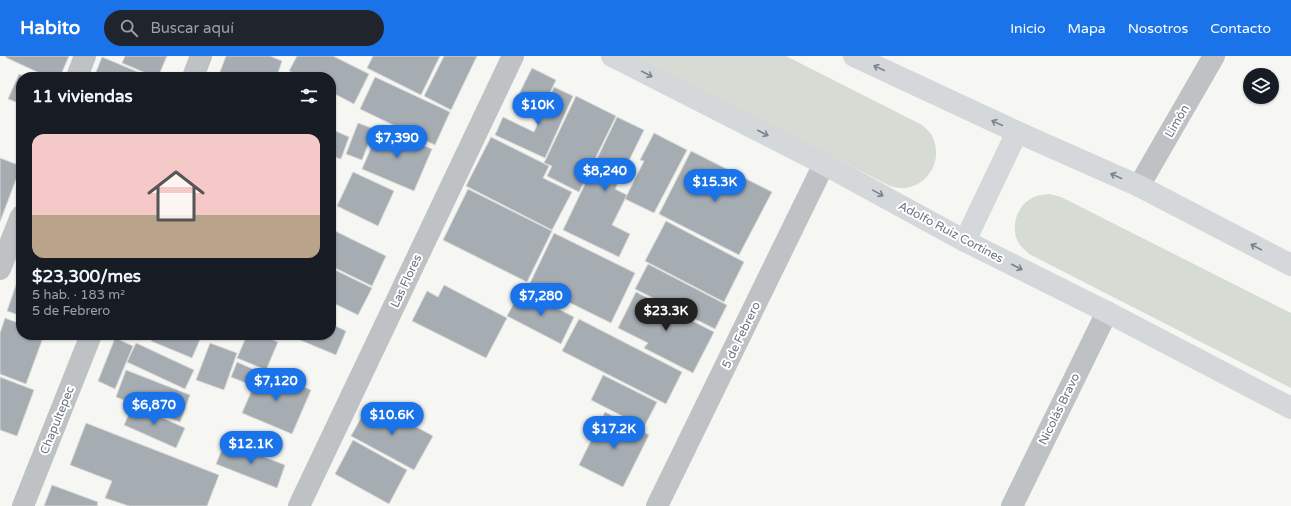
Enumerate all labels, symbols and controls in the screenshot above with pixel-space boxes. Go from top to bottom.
search box [104,10,384,46]
text: Habito [20,17,80,39]
icon: search [118,17,140,39]
text: Buscar aquí [150,19,234,37]
text: Inicio [1010,20,1046,37]
text: Mapa [1068,20,1106,37]
text: Nosotros [1128,20,1188,37]
text: Contacto [1210,20,1271,37]
one-way arrow [873,64,885,71]
map controls [1243,68,1279,104]
button: layers [1243,68,1279,104]
one-way arrow [641,71,653,78]
icon: filters [298,85,320,107]
text: 11 viviendas [32,86,133,107]
pin: $10K [514,92,562,126]
text: $10K [521,97,555,113]
street label: Limón [1162,102,1192,140]
one-way arrow [991,119,1003,126]
pin: $7,390 [364,125,430,159]
text: $7,390 [375,130,419,146]
one-way arrow [756,130,768,137]
pin: $8,240 [572,158,638,192]
icon: home [140,160,212,232]
text: $8,240 [583,163,627,179]
pin: $15.3K [682,169,748,203]
one-way arrow [1110,171,1122,179]
text: $15.3K [693,174,737,190]
one-way arrow [871,190,883,198]
street label: Adolfo Ruiz Cortines [896,198,1006,266]
one-way arrow [1251,243,1263,250]
street label: Las Flores [388,252,424,310]
one-way arrow [1011,264,1023,271]
text: $23,300/mes [32,266,141,287]
pin: $7,280 [508,283,574,317]
text: 5 hab. · 183 m² [32,287,125,303]
text: $7,280 [519,288,563,304]
pin: $23.3K [633,298,699,332]
street label: 5 de Febrero [719,299,763,371]
text: 5 de Febrero [32,303,110,319]
text: $23.3K [644,303,688,319]
pin: $7,120 [243,368,309,402]
street label: Nicolás Bravo [1036,371,1082,447]
text: $7,120 [254,373,298,389]
street label: Chapultepec [37,384,77,456]
pin: $6,870 [121,392,187,426]
text: $6,870 [132,397,176,413]
pin: $10.6K [359,402,425,436]
text: $10.6K [370,407,414,423]
pin: $17.2K [581,416,647,450]
text: $17.2K [592,421,636,437]
pin: $12.1K [218,431,284,465]
text: $12.1K [229,436,273,452]

